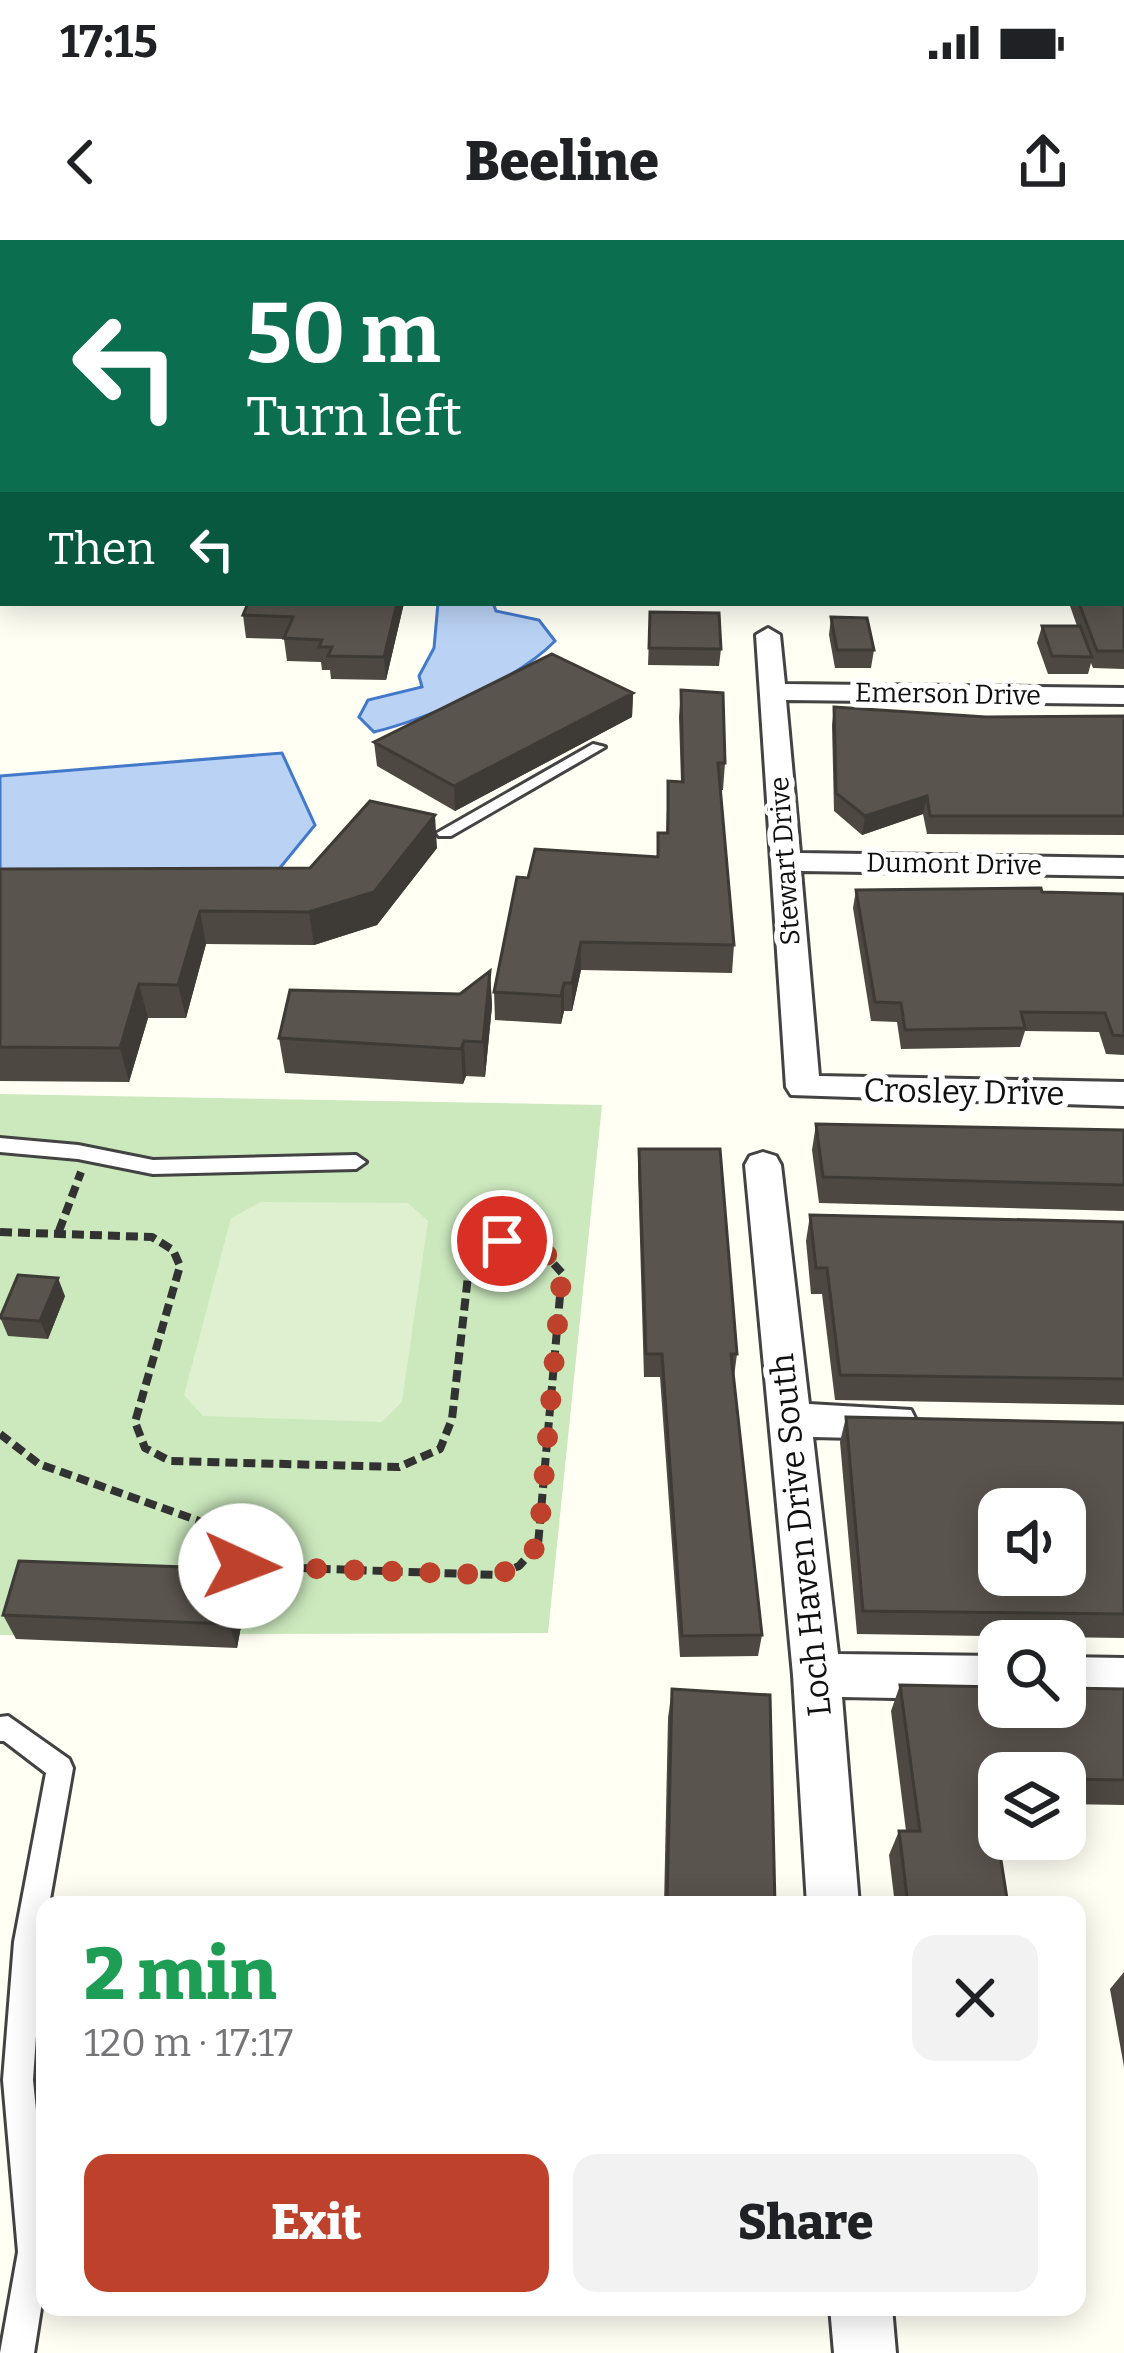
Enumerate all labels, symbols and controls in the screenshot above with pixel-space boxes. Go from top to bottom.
text: 17:15 [60,15,158,69]
icon: back [48,129,114,195]
icon: share [1010,129,1076,195]
text: Beeline [465,130,659,194]
text: 50 m [246,283,441,384]
icon: left [48,288,204,444]
text: Turn left [246,385,462,449]
icon: left [179,516,245,582]
text: Then [48,522,155,576]
street label: Emerson Drive [855,676,1041,712]
street label: Stewart Drive [763,776,807,946]
street label: Dumont Drive [866,846,1042,882]
street label: Crosley Drive [863,1070,1065,1114]
pin [451,1190,553,1292]
icon: arrive [469,1208,535,1274]
street label: Loch Haven Drive South [762,1352,840,1718]
map controls [978,1488,1086,1860]
button: sound [978,1488,1086,1596]
position arrow [178,1503,304,1629]
button: search [978,1620,1086,1728]
button: layers [978,1752,1086,1860]
text: 2 min [84,1932,276,2018]
button: close [912,1935,1038,2061]
text: 120 m · 17:17 [84,2020,293,2066]
button: Exit [84,2154,549,2292]
button: Share [573,2154,1038,2292]

